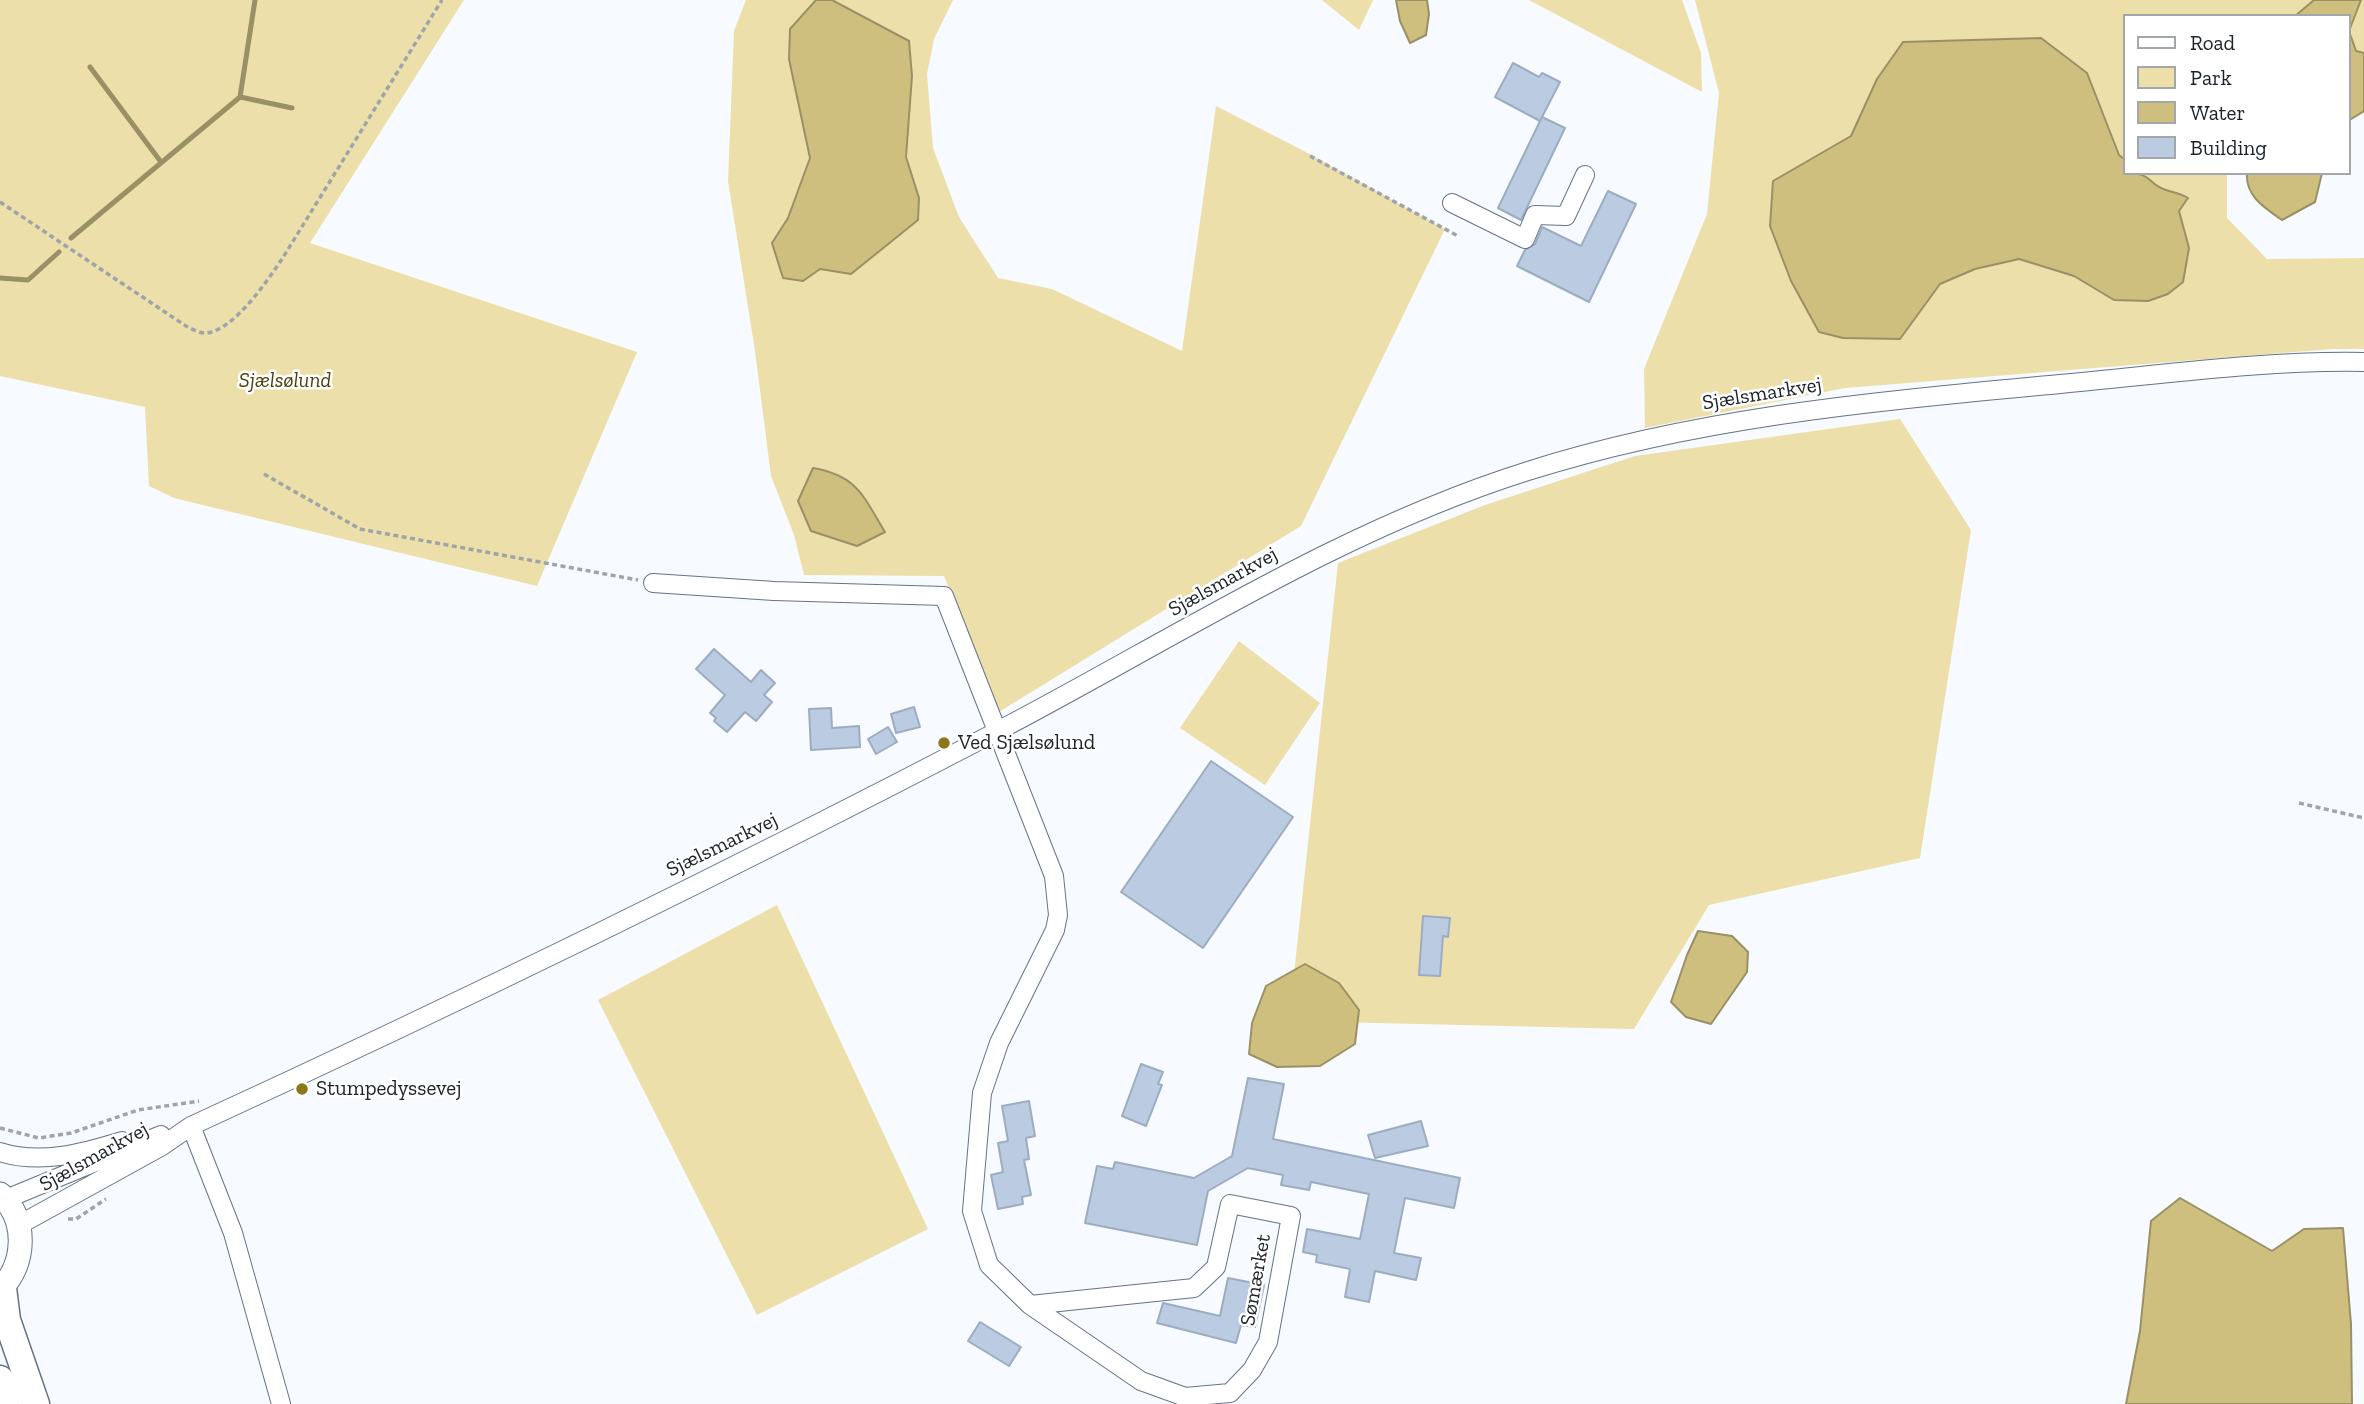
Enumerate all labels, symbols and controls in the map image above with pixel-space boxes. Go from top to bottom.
legend [2122,14,2350,175]
text: Road [2190,30,2235,55]
text: Park [2190,65,2232,90]
text: Water [2190,100,2245,125]
text: Building [2190,135,2267,160]
park label: Sjælsølund [239,368,331,394]
street label: Sjælsmarkvej [1700,372,1824,416]
street label: Sjælsmarkvej [1164,542,1282,622]
place label: Ved Sjælsølund [958,730,1095,756]
marker: Ved Sjælsølund [936,735,952,751]
street label: Sjælsmarkvej [662,807,782,883]
place label: Stumpedyssevej [316,1076,461,1102]
marker: Stumpedyssevej [294,1081,310,1097]
street label: Sjælsmarkvej [35,1117,153,1197]
street label: Sømærket [1236,1232,1276,1328]

